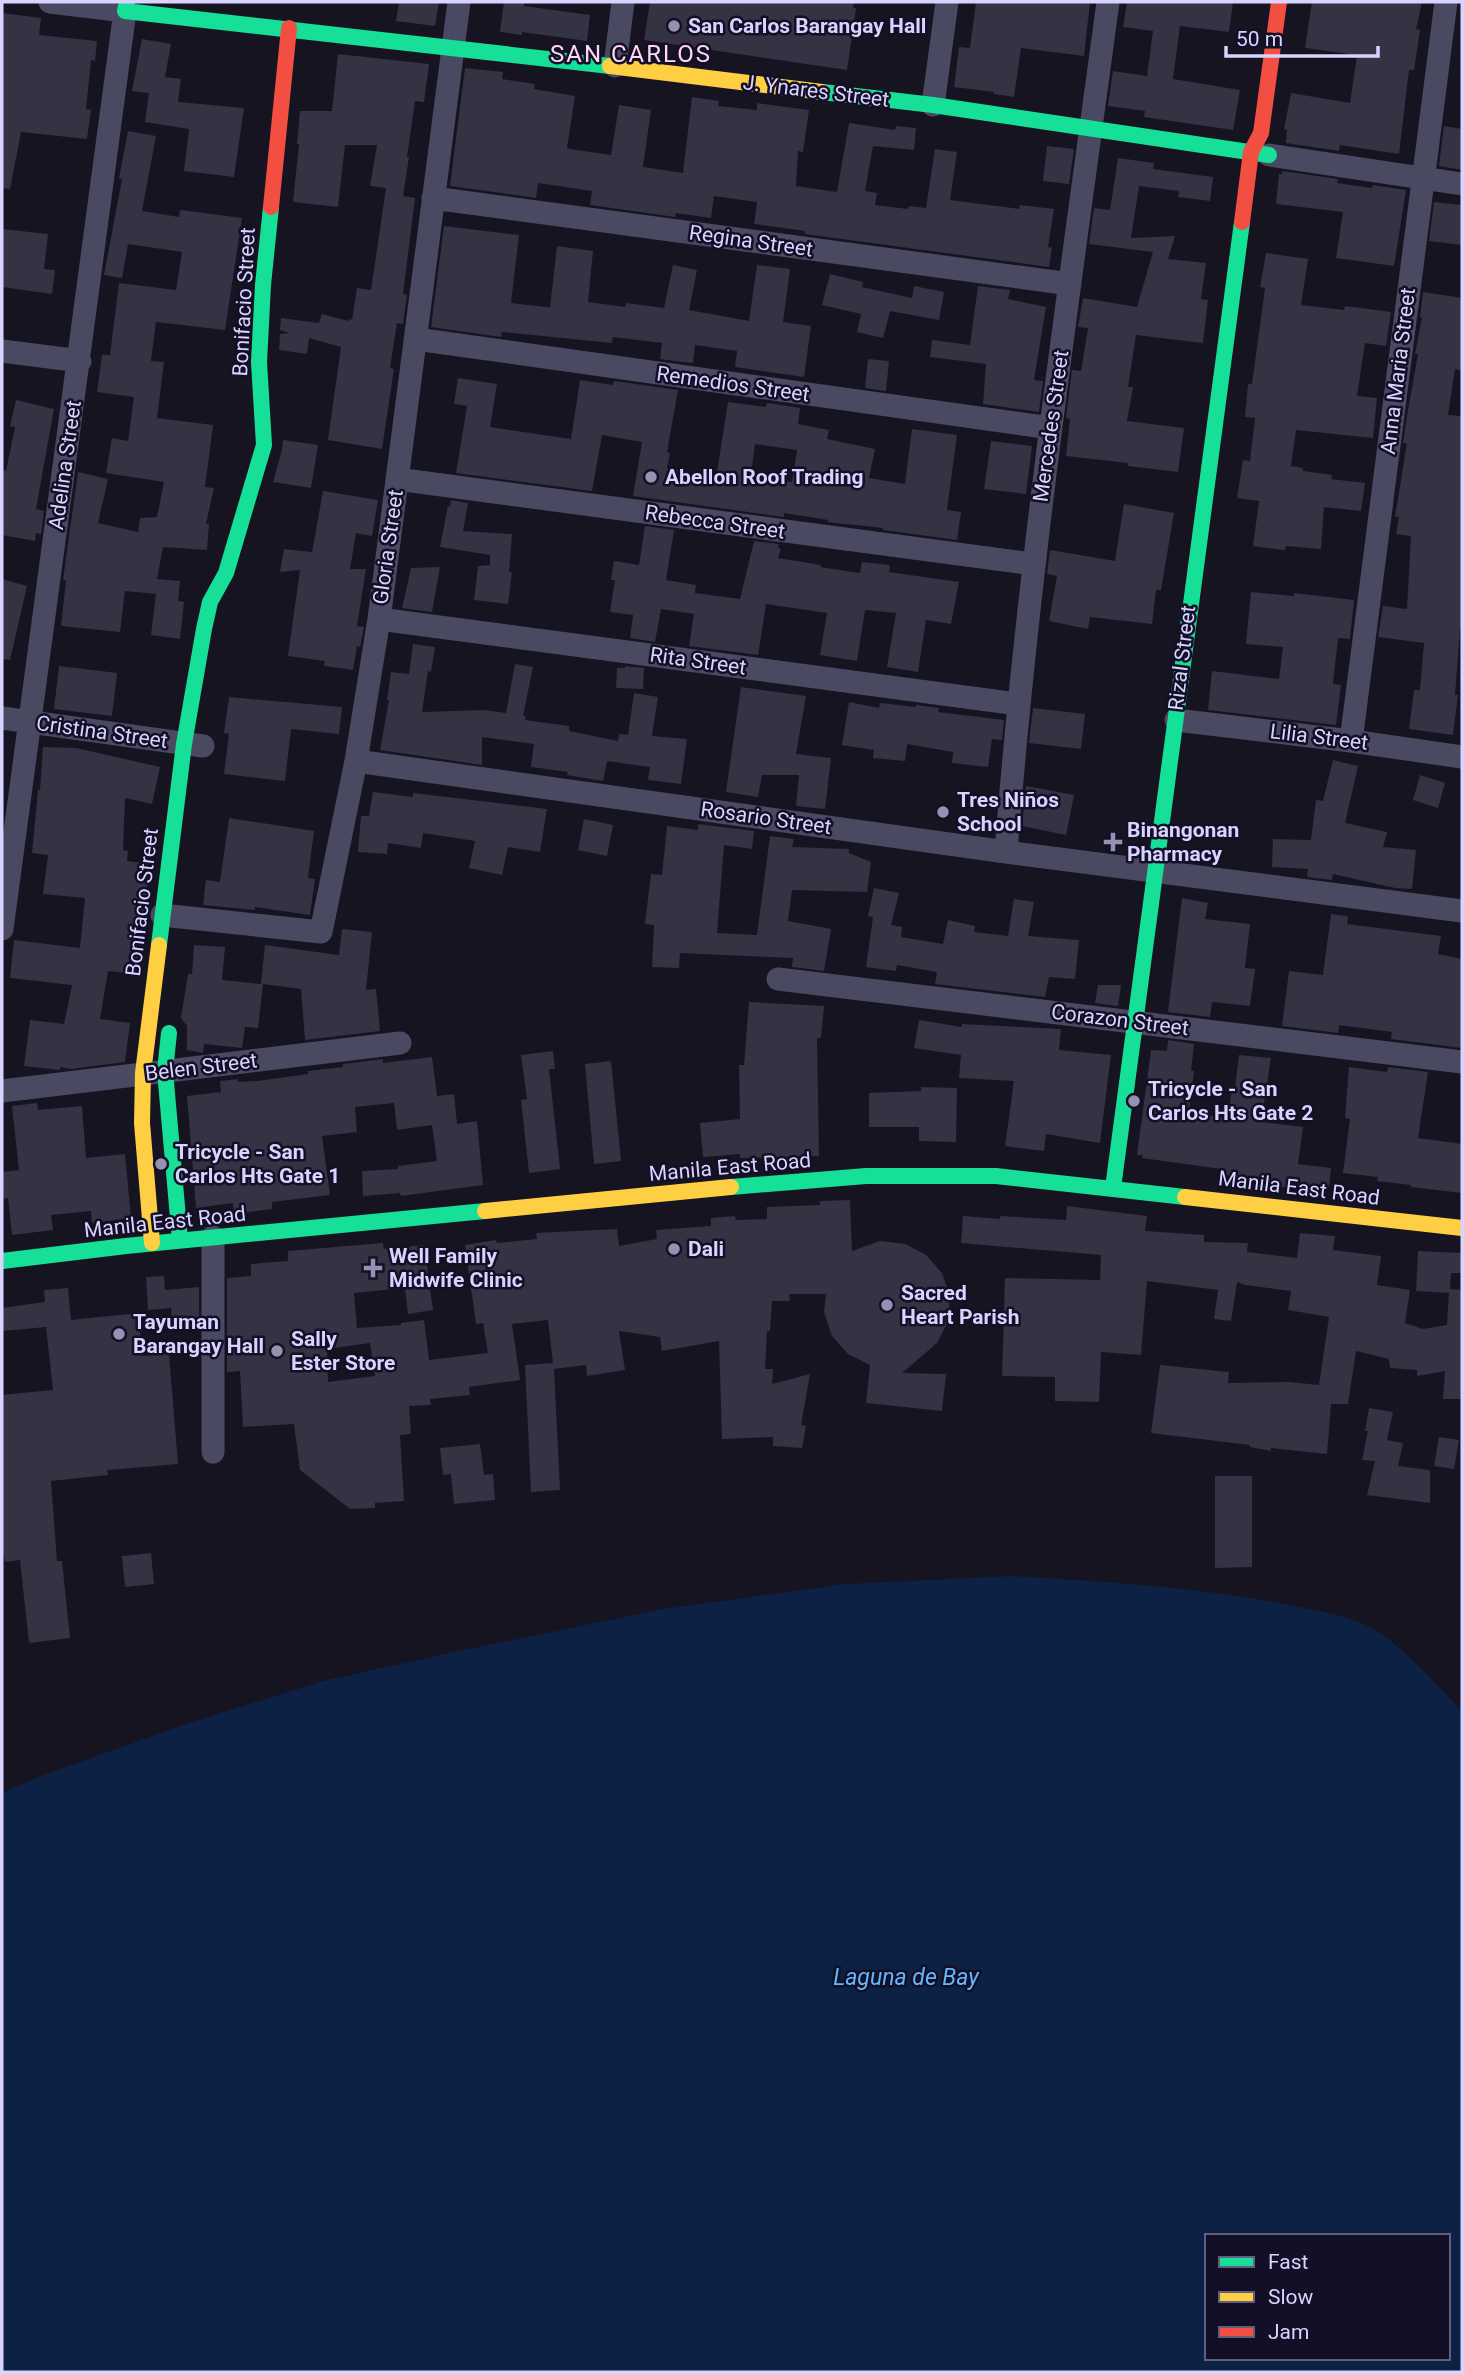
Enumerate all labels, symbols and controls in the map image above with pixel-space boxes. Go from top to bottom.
place label: San Carlos Barangay Hall [688,14,926,38]
scale bar [1226,14,1378,58]
marker: San Carlos Barangay Hall [666,18,682,34]
text: 50 m [1236,27,1283,51]
district label: SAN CARLOS [550,40,712,68]
street label: J. Ynares Street [742,70,891,112]
street label: Regina Street [688,220,814,262]
street label: Bonifacio Street [228,227,260,377]
street label: Anna Maria Street [1376,286,1420,456]
street label: Mercedes Street [1028,348,1074,503]
street label: Remedios Street [655,361,811,407]
street label: Adelina Street [44,399,86,531]
place label: Abellon Roof Trading [665,465,864,489]
marker: Abellon Roof Trading [643,469,659,485]
street label: Gloria Street [368,488,408,606]
street label: Rebecca Street [644,500,787,544]
street label: Rizal Street [1164,604,1200,712]
street label: Rita Street [648,642,748,680]
street label: Cristina Street [35,711,169,753]
street label: Lilia Street [1269,719,1370,755]
place label: Tres Niños School [957,788,1059,836]
street label: Rosario Street [699,797,833,839]
marker: Tres Niños School [935,804,951,820]
place label: Binangonan Pharmacy [1127,818,1239,866]
street label: Bonifacio Street [121,826,163,978]
marker: Binangonan Pharmacy [1105,834,1121,850]
street label: Corazon Street [1050,1000,1190,1040]
street label: Belen Street [144,1048,259,1086]
place label: Tricycle - San Carlos Hts Gate 2 [1148,1077,1313,1125]
marker: Tricycle - San Carlos Hts Gate 2 [1126,1093,1142,1109]
place label: Tricycle - San Carlos Hts Gate 1 [175,1140,340,1188]
street label: Manila East Road [648,1148,812,1186]
marker: Tricycle - San Carlos Hts Gate 1 [153,1156,169,1172]
street label: Manila East Road [1217,1166,1381,1210]
street label: Manila East Road [83,1202,247,1242]
place label: Dali [688,1237,724,1261]
marker: Dali [666,1241,682,1257]
place label: Well Family Midwife Clinic [389,1244,523,1292]
marker: Well Family Midwife Clinic [363,1258,383,1278]
place label: Sacred Heart Parish [901,1281,1019,1329]
marker: Sacred Heart Parish [879,1297,895,1313]
place label: Tayuman Barangay Hall [133,1310,264,1358]
marker: Tayuman Barangay Hall [111,1326,127,1342]
place label: Sally Ester Store [291,1327,395,1375]
marker: Sally Ester Store [269,1343,285,1359]
water label: Laguna de Bay [833,1964,980,1991]
legend [1205,2234,1450,2360]
text: Fast [1268,2250,1309,2274]
text: Slow [1268,2285,1314,2309]
text: Jam [1268,2320,1309,2344]

